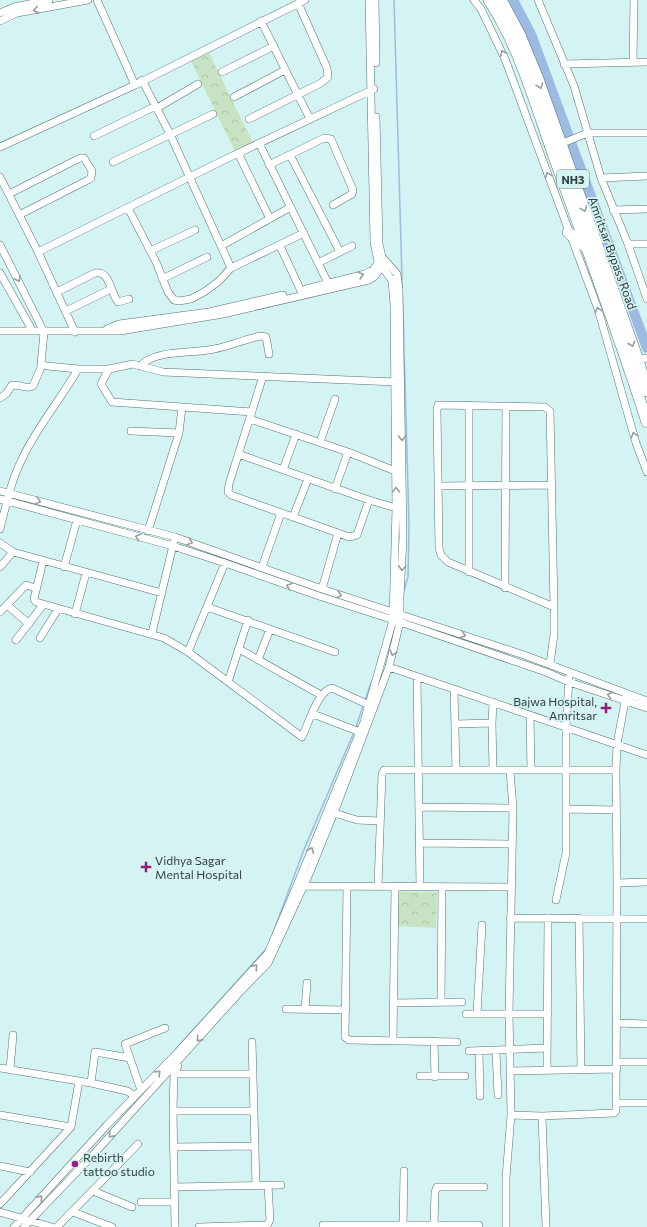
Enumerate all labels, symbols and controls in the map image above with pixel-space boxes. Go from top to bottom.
one-way arrow [33,5,39,14]
one-way arrow [500,50,508,58]
one-way arrow [536,83,544,90]
road number: NH3 [557,170,589,188]
one-way arrow [544,172,553,179]
street label: Amritsar Bypass Road [586,195,640,311]
one-way arrow [579,205,587,212]
one-way arrow [357,271,364,280]
one-way arrow [13,275,20,283]
one-way arrow [594,307,602,314]
one-way arrow [628,341,636,348]
one-way arrow [630,432,639,439]
one-way arrow [398,435,406,441]
one-way arrow [392,487,400,493]
one-way arrow [34,497,41,505]
one-way arrow [135,533,142,542]
one-way arrow [187,538,194,546]
one-way arrow [398,565,407,571]
one-way arrow [285,582,292,590]
one-way arrow [336,590,343,598]
one-way arrow [459,630,466,639]
one-way arrow [389,649,398,656]
one-way arrow [607,692,614,700]
place label: Bajwa Hospital, Amritsar [513,694,597,722]
marker: Bajwa Hospital, Amritsar [600,702,612,714]
one-way arrow [306,847,314,855]
place label: Vidhya Sagar Mental Hospital [155,853,242,881]
marker: Vidhya Sagar Mental Hospital [140,861,152,873]
one-way arrow [250,964,257,971]
one-way arrow [196,1035,203,1042]
one-way arrow [153,1070,161,1078]
one-way arrow [109,1131,116,1138]
place label: Rebirth tattoo studio [83,1150,155,1178]
marker: Rebirth tattoo studio [70,1159,80,1169]
one-way arrow [36,1195,43,1203]

